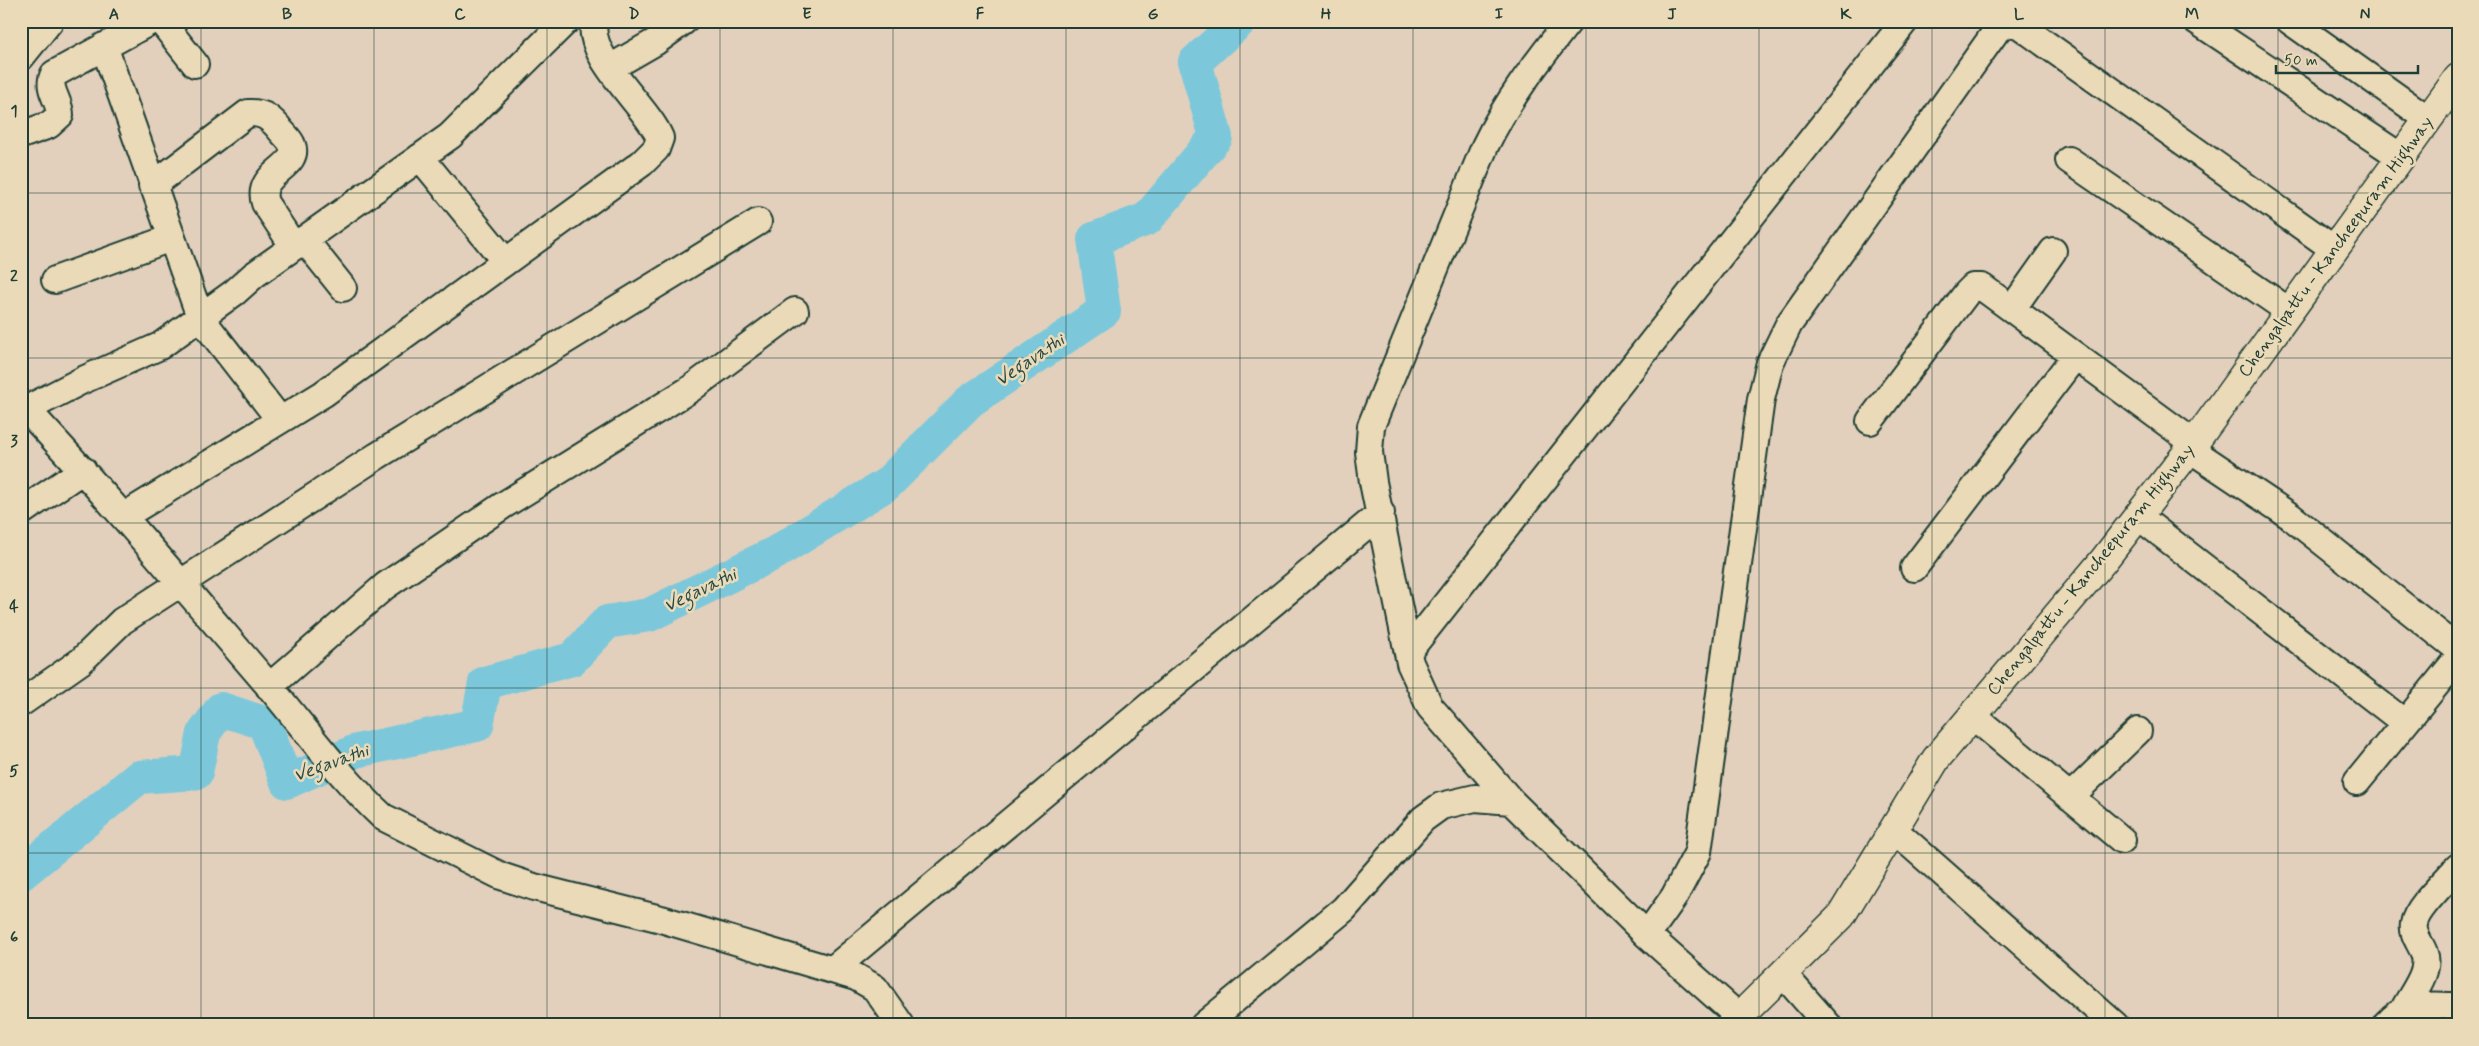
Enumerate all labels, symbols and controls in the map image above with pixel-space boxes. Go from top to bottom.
text: A [109,4,119,25]
text: B [282,4,292,25]
text: C [454,4,466,25]
text: D [628,4,640,25]
text: E [802,4,812,25]
text: F [976,4,985,25]
text: G [1148,4,1159,25]
text: H [1321,4,1332,25]
text: I [1495,4,1504,25]
text: J [1667,4,1677,25]
text: K [1840,4,1852,25]
text: L [2014,4,2025,25]
text: M [2185,4,2199,25]
text: N [2360,4,2370,25]
scale bar [2276,42,2419,74]
text: 50 m [2284,51,2318,71]
text: 1 [10,101,18,122]
street label: Chengalpattu - Kancheepuram Highway [2233,112,2441,384]
text: 2 [10,266,18,287]
water label: Vegavathi [991,327,1072,394]
text: 3 [10,431,18,452]
street label: Chengalpattu - Kancheepuram Highway [1982,439,2202,702]
water label: Vegavathi [659,561,743,620]
text: 4 [9,596,19,617]
water label: Vegavathi [290,737,374,790]
text: 5 [9,761,19,782]
text: 6 [10,927,18,948]

